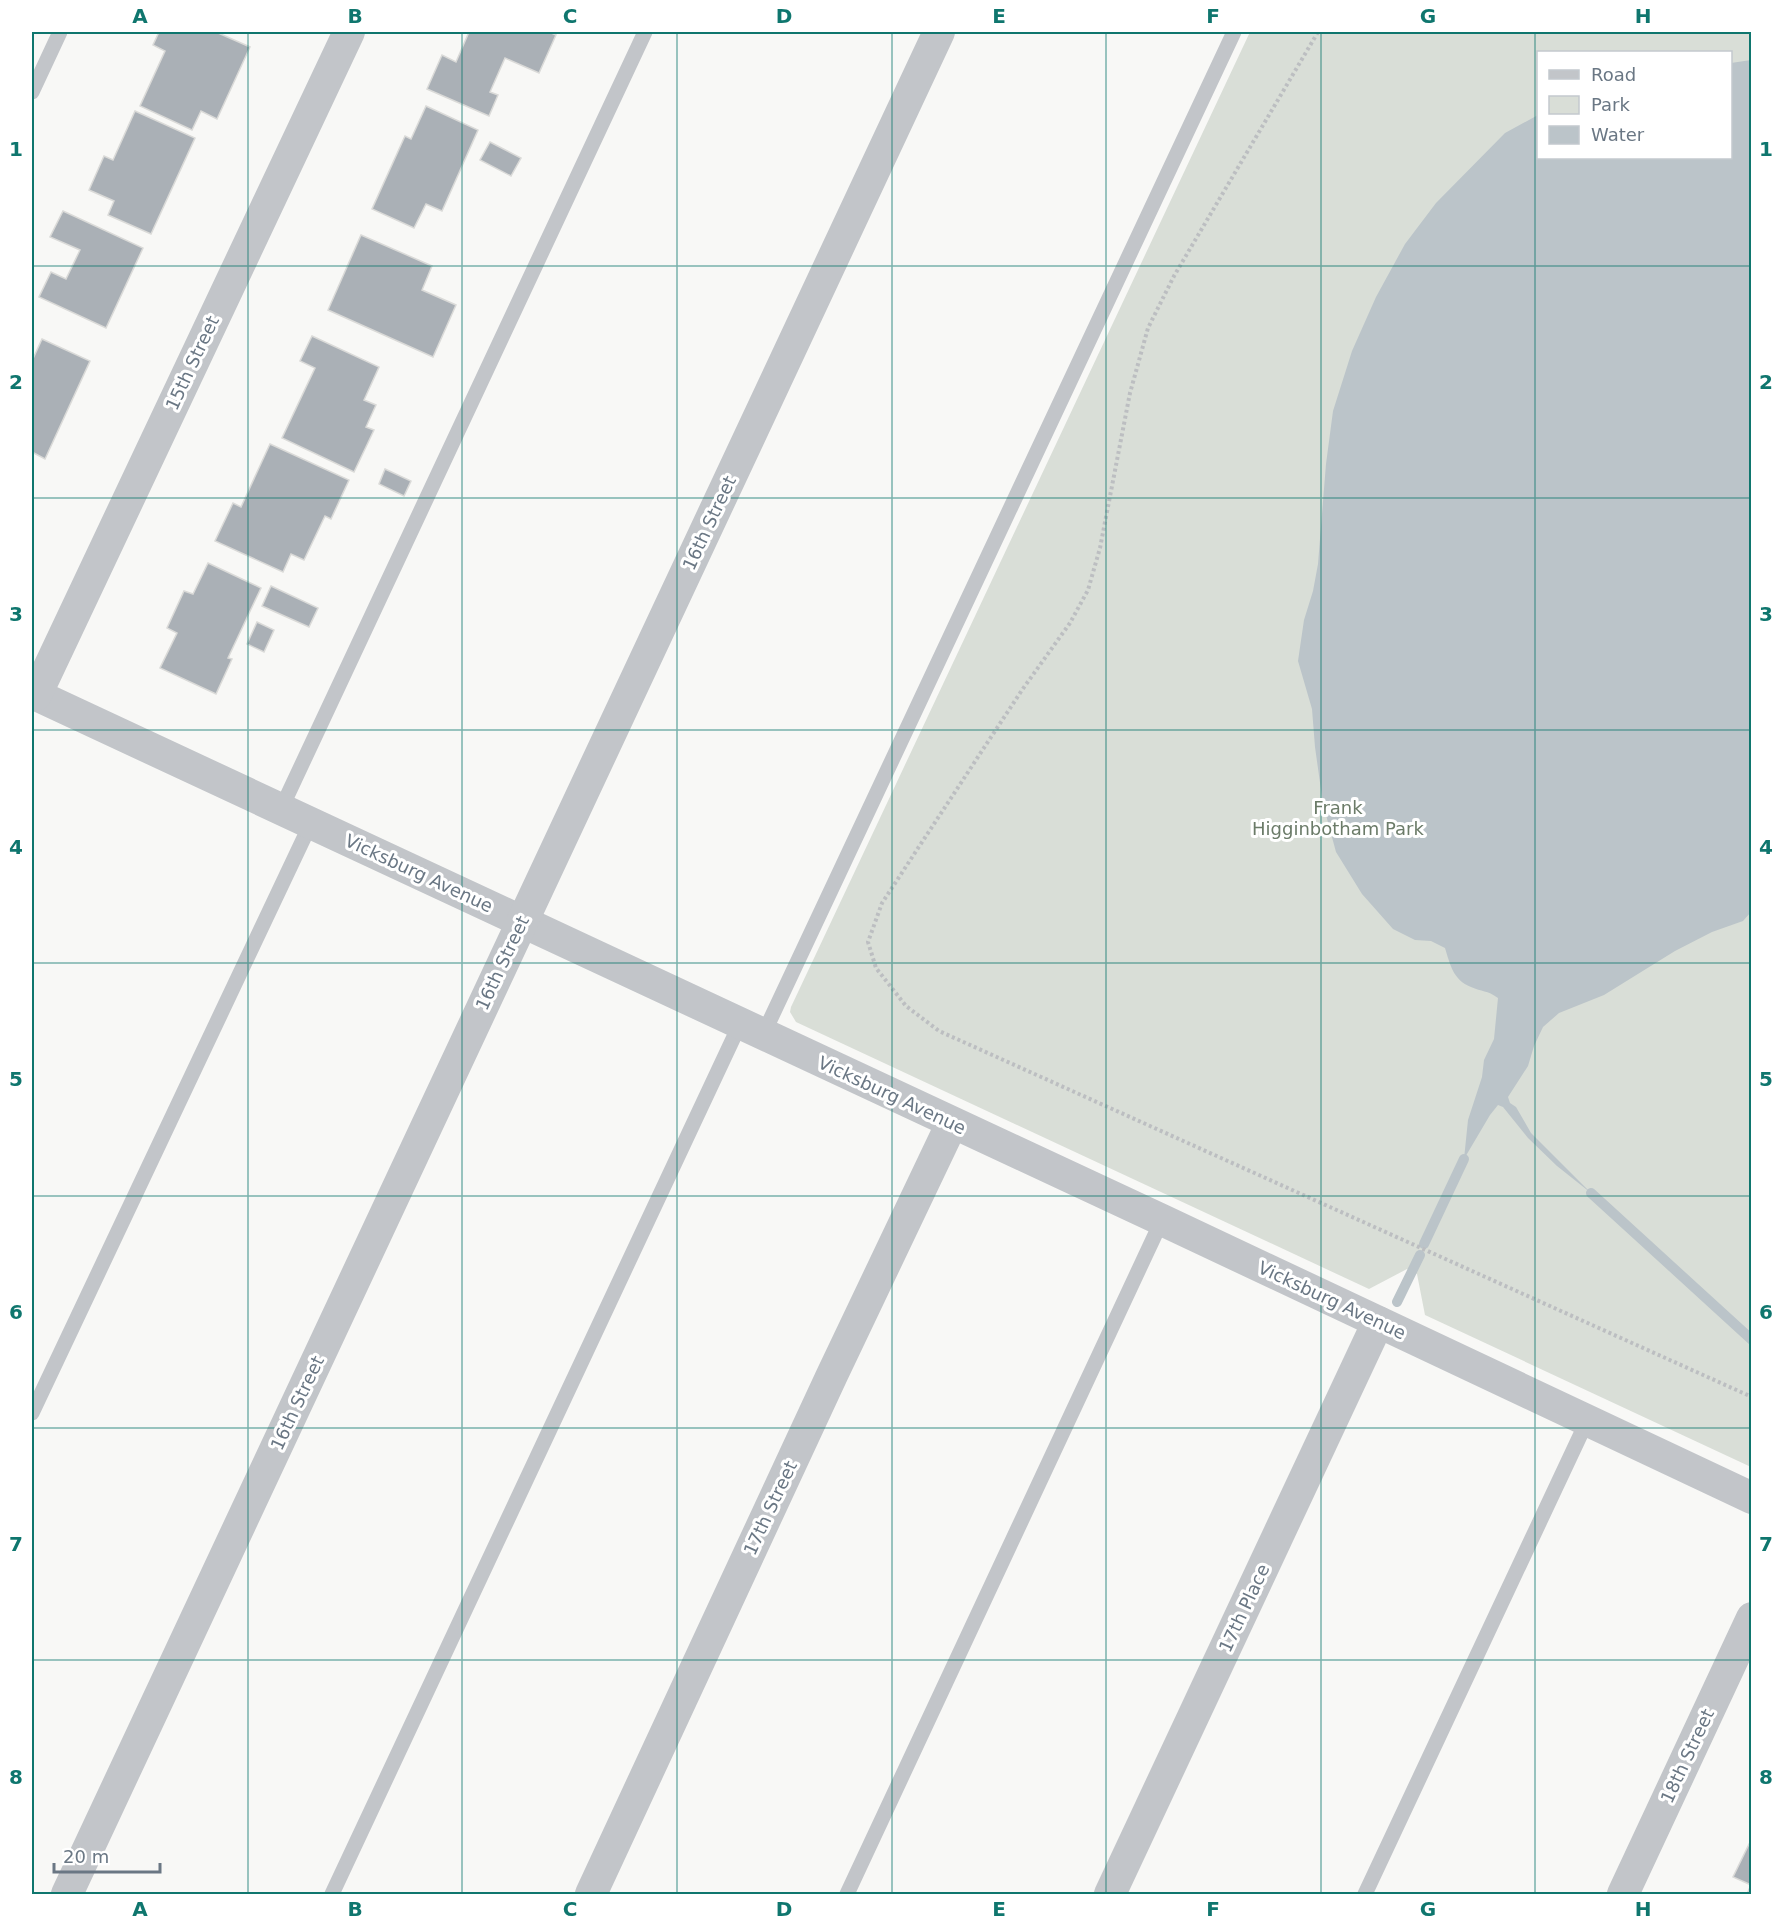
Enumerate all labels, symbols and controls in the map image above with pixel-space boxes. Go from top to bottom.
text: A [132,4,148,28]
text: B [347,4,363,28]
text: C [563,4,577,28]
text: D [776,4,792,28]
text: E [992,4,1006,28]
text: F [1206,4,1220,28]
text: G [1420,4,1436,28]
text: H [1635,4,1651,28]
legend [1537,51,1732,159]
text: Road [1591,64,1636,85]
text: Park [1591,94,1630,115]
text: Water [1591,124,1645,145]
text: 1 [9,137,23,161]
text: 1 [1759,137,1773,161]
street label: 15th Street [161,312,223,414]
text: 2 [9,370,23,394]
text: 2 [1759,370,1773,394]
street label: 16th Street [678,472,740,574]
text: 3 [9,602,23,626]
text: 3 [1759,602,1773,626]
park label: Frank Higginbotham Park [1252,797,1425,839]
street label: Vicksburg Avenue [342,830,496,916]
text: 4 [9,835,23,859]
text: 4 [1759,835,1773,859]
street label: 16th Street [471,912,533,1014]
street label: Vicksburg Avenue [815,1052,969,1138]
text: 5 [9,1067,23,1091]
text: 5 [1759,1067,1773,1091]
street label: Vicksburg Avenue [1255,1257,1409,1343]
text: 6 [9,1300,23,1324]
text: 6 [1759,1300,1773,1324]
street label: 16th Street [266,1352,328,1454]
street label: 17th Street [739,1457,801,1559]
text: 7 [9,1532,23,1556]
text: 7 [1759,1532,1773,1556]
street label: 17th Place [1214,1561,1274,1655]
street label: 18th Street [1656,1705,1718,1807]
text: 8 [9,1765,23,1789]
text: 8 [1759,1765,1773,1789]
scale bar [54,1836,160,1874]
text: 20 m [63,1846,109,1867]
text: A [132,1897,148,1921]
text: B [347,1897,363,1921]
text: C [563,1897,577,1921]
text: D [776,1897,792,1921]
text: E [992,1897,1006,1921]
text: F [1206,1897,1220,1921]
text: G [1420,1897,1436,1921]
text: H [1635,1897,1651,1921]

